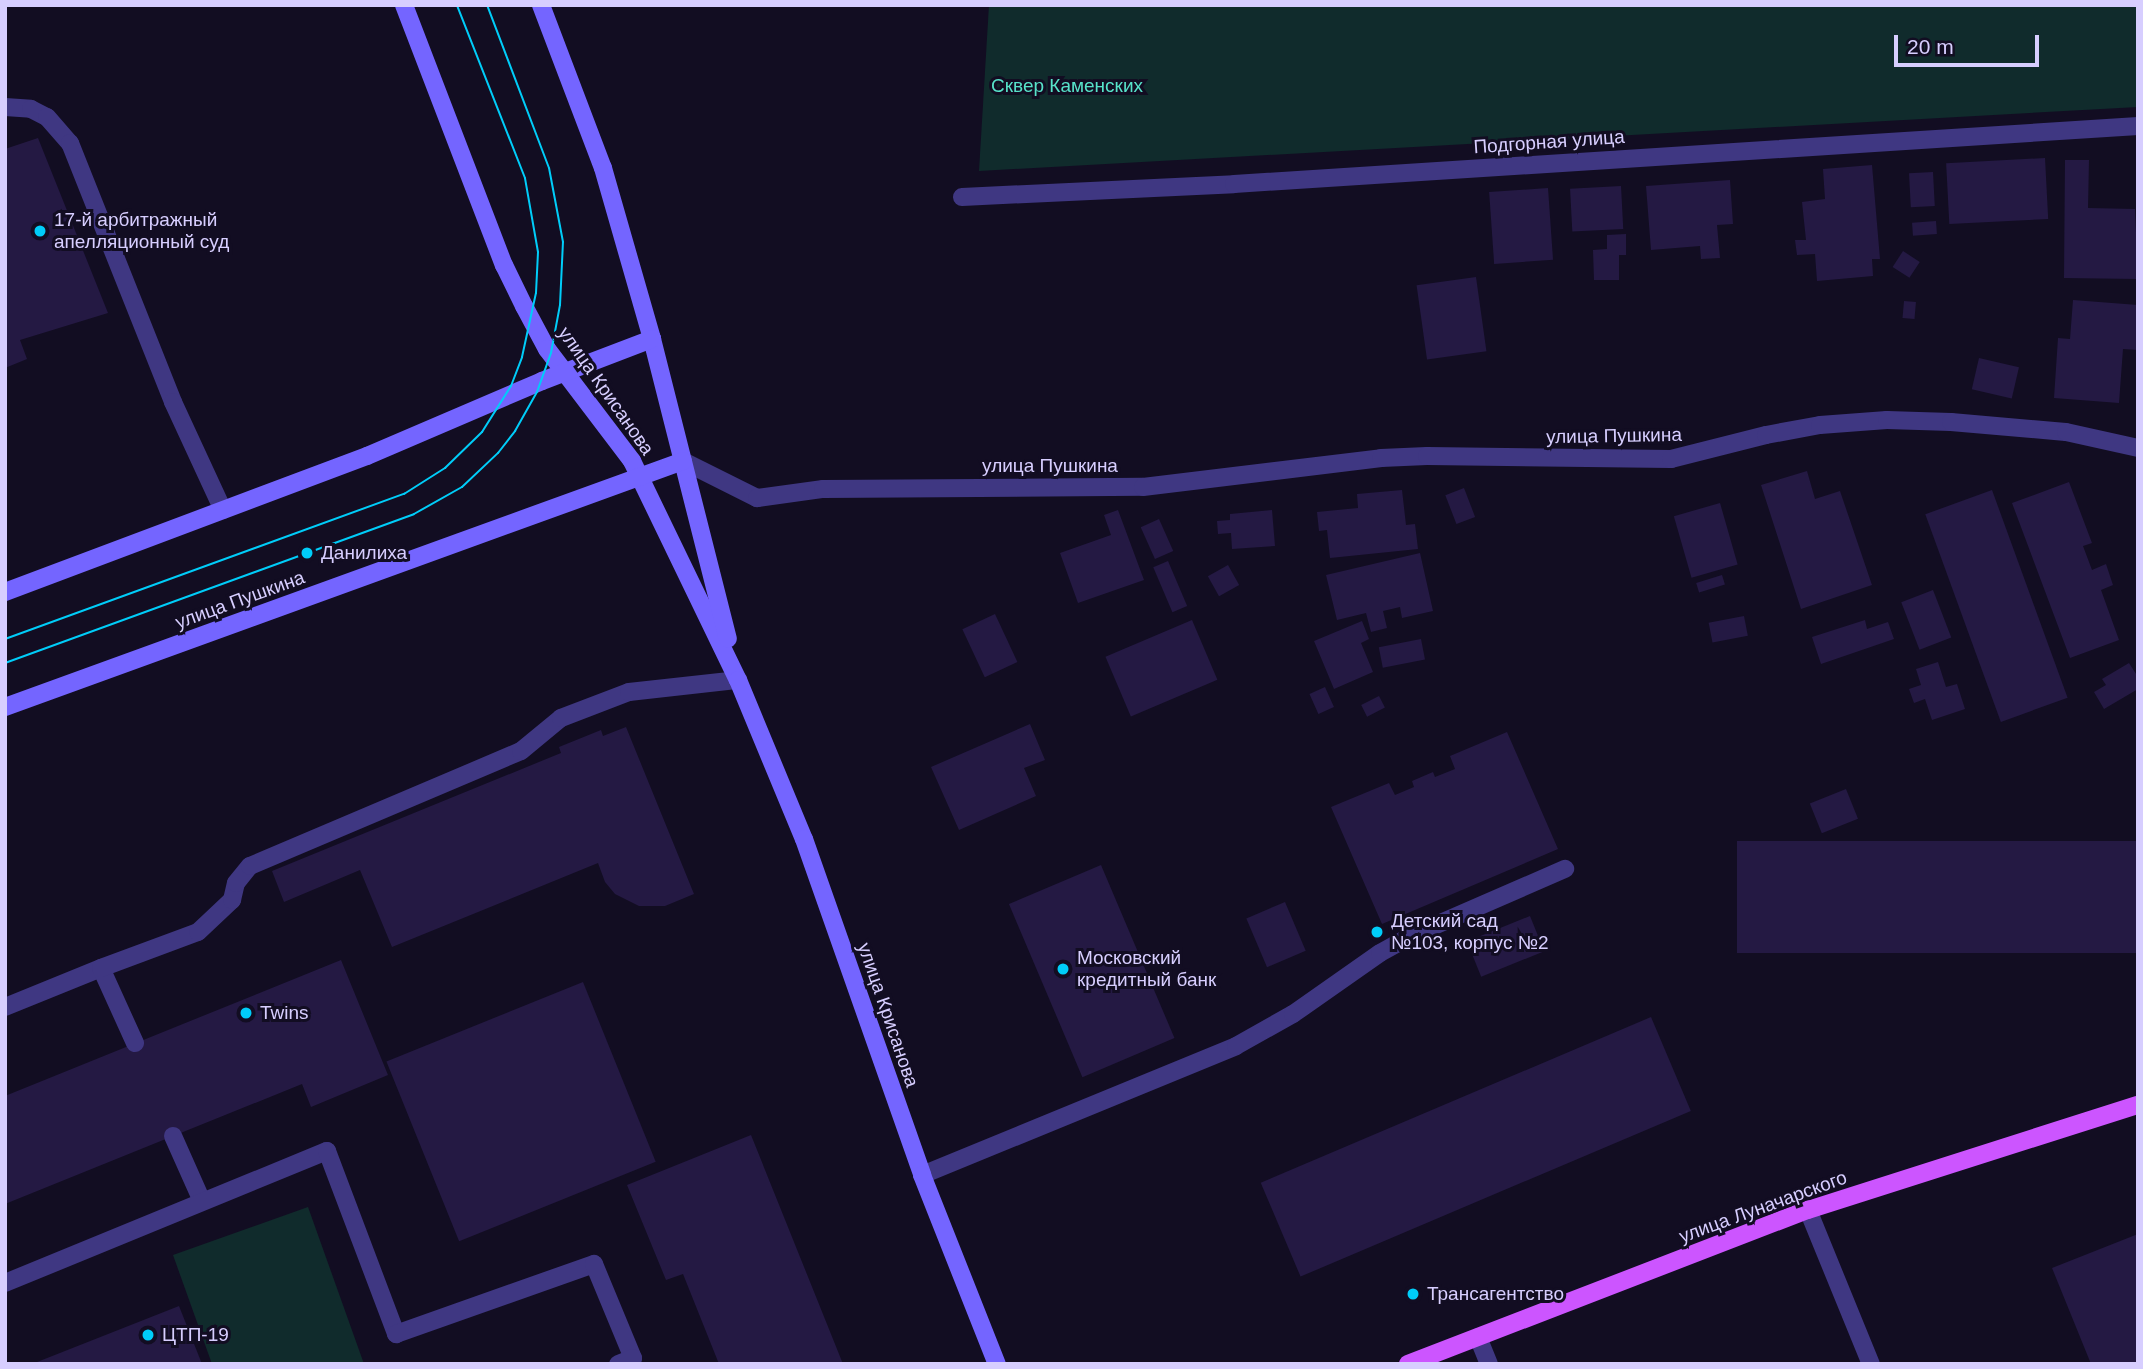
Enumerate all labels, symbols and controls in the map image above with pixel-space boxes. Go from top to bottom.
scale bar [1898,21,2043,65]
text: 20 m [1907,35,1954,58]
park label: Сквер Каменских [991,75,1143,97]
street label: Подгорная улица [1473,125,1625,159]
place label: 17-й арбитражный апелляционный суд [54,209,229,253]
marker: 17-й арбитражный апелляционный суд [32,223,48,239]
street label: улица Крисанова [553,322,659,460]
street label: улица Пушкина [1546,423,1682,449]
street label: улица Пушкина [982,455,1118,477]
place label: Данилиха [321,542,407,564]
marker: Данилиха [299,545,315,561]
street label: улица Пушкина [172,566,308,634]
place label: Детский сад №103, корпус №2 [1391,910,1549,954]
marker: Детский сад №103, корпус №2 [1369,924,1385,940]
street label: улица Крисанова [853,940,923,1090]
place label: Московский кредитный банк [1077,947,1216,991]
marker: Московский кредитный банк [1055,961,1071,977]
place label: Twins [260,1002,309,1024]
marker: Twins [238,1005,254,1021]
street label: улица Луначарского [1676,1166,1850,1248]
place label: Трансагентство [1427,1283,1564,1305]
marker: Трансагентство [1405,1286,1421,1302]
place label: ЦТП-19 [162,1324,229,1346]
marker: ЦТП-19 [140,1327,156,1343]

